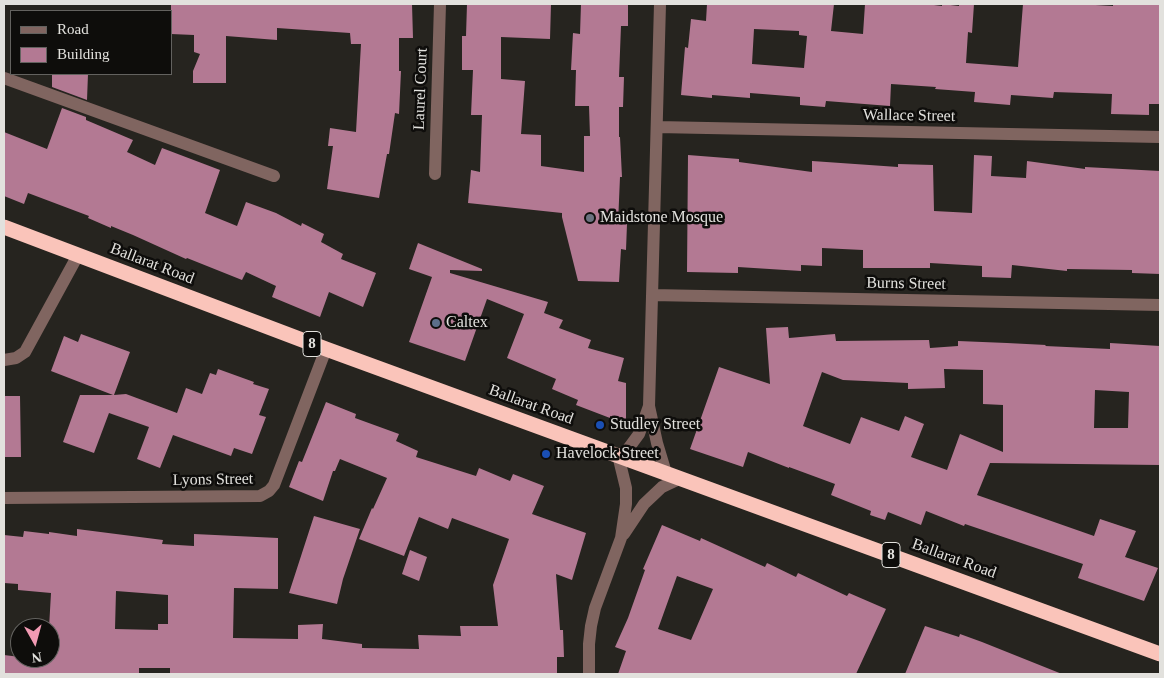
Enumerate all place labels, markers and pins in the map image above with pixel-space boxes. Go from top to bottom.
place label: Maidstone Mosque [600,208,723,228]
marker: Maidstone Mosque [584,212,596,224]
place label: Caltex [446,313,488,333]
marker: Caltex [430,317,442,329]
place label: Studley Street [610,415,700,435]
marker: Studley Street [594,419,606,431]
place label: Havelock Street [556,444,659,464]
marker: Havelock Street [540,448,552,460]

